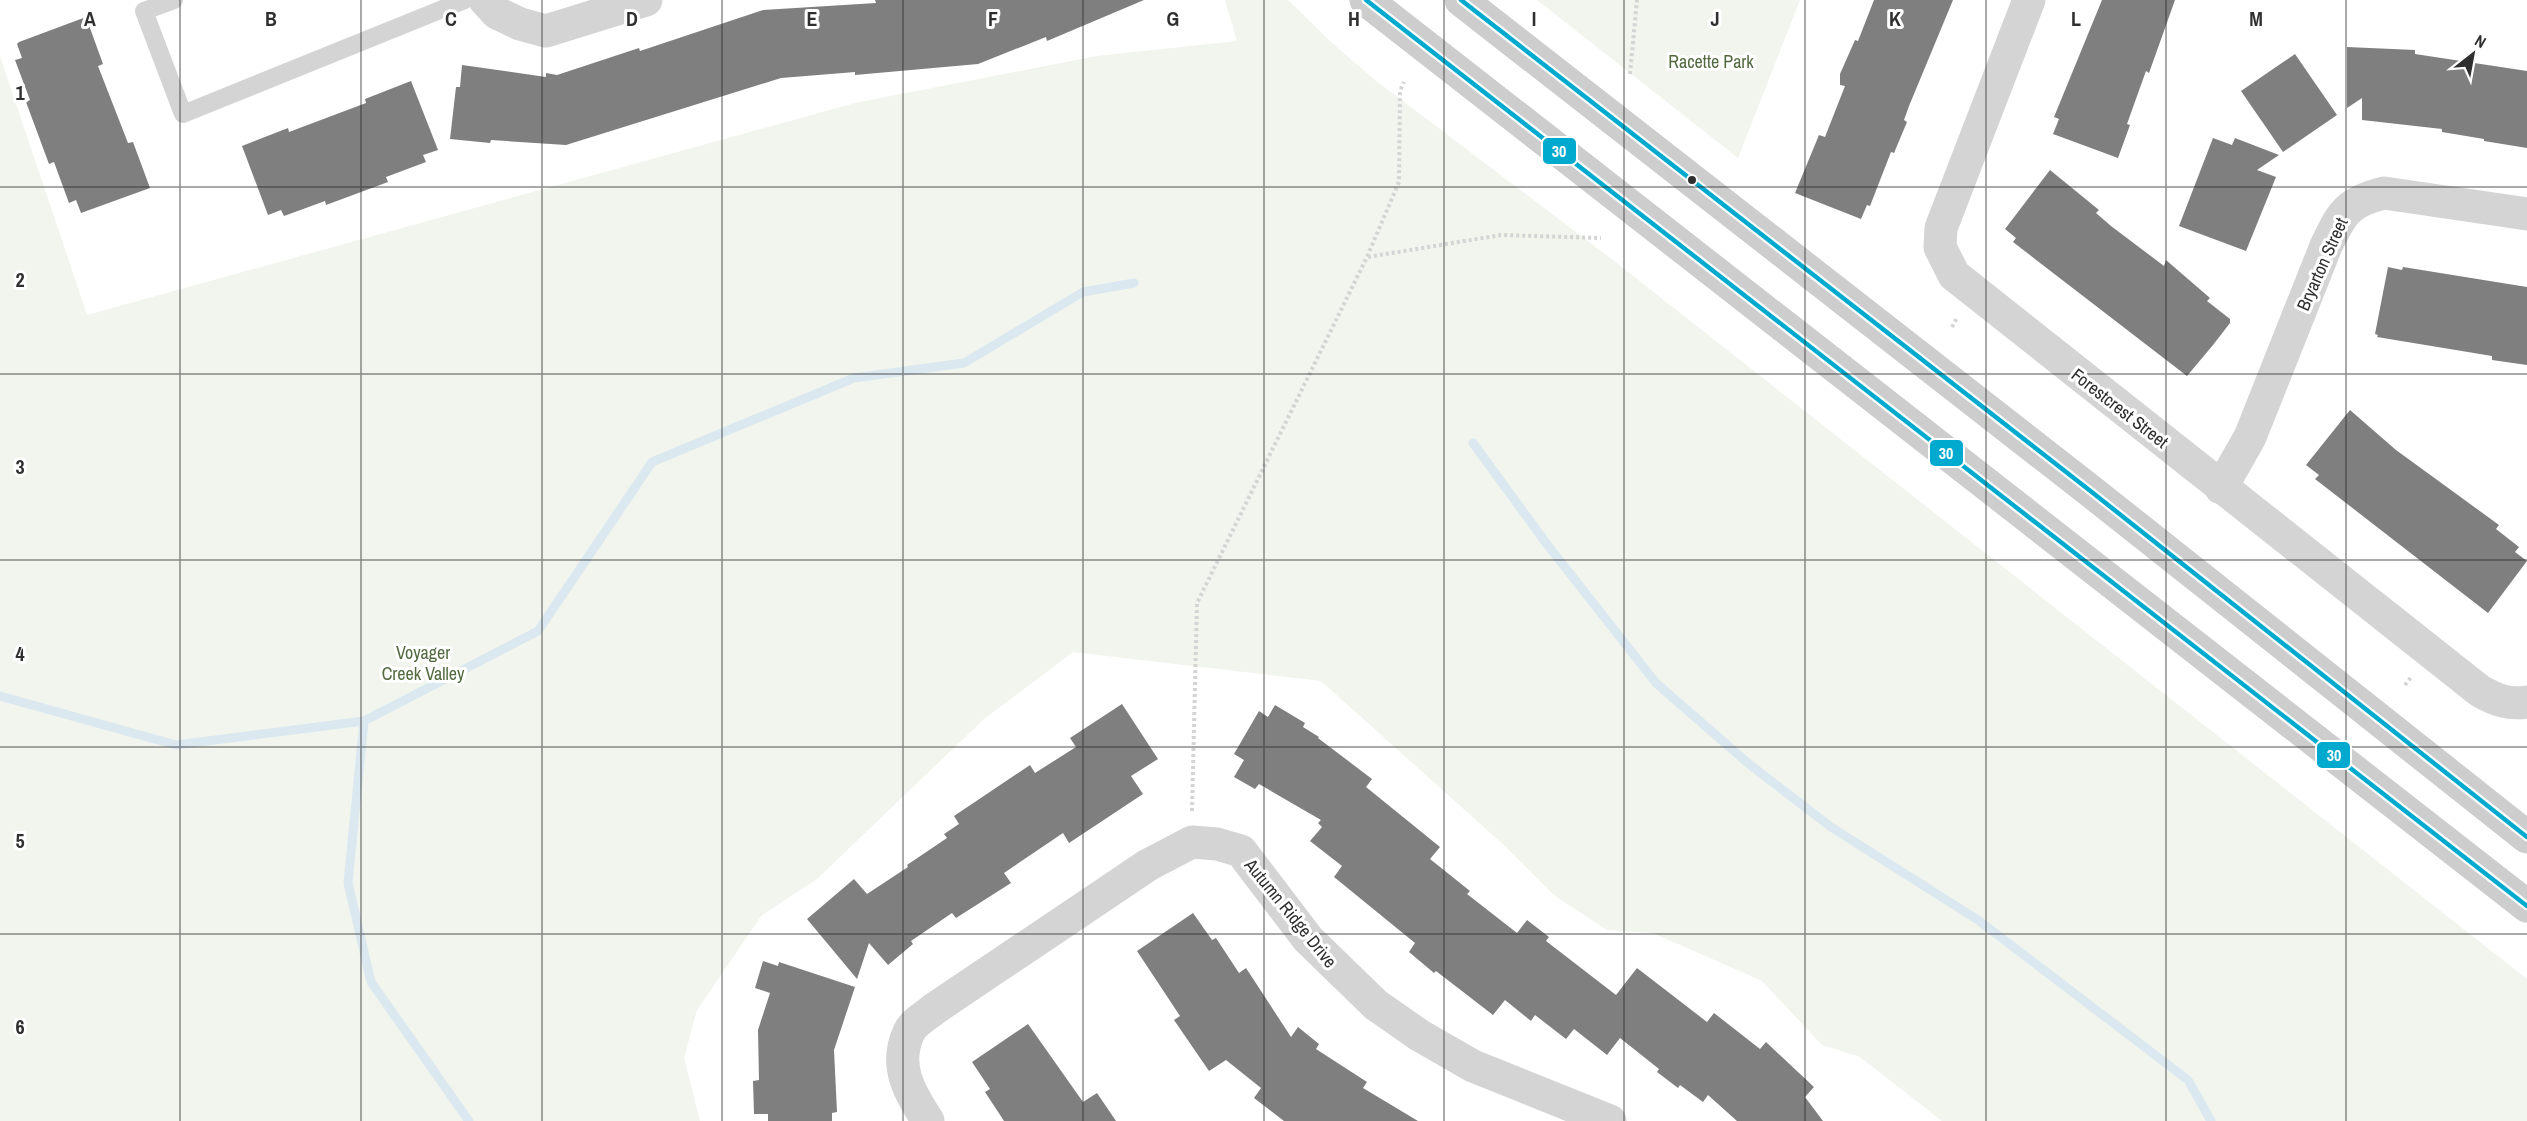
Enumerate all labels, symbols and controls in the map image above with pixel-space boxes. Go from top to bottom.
text: A [84,5,96,32]
text: B [265,5,277,32]
text: C [445,5,457,32]
text: D [626,5,638,32]
text: E [807,5,818,32]
text: F [988,5,998,32]
text: G [1167,5,1179,32]
text: H [1348,5,1360,32]
text: I [1532,5,1536,32]
text: J [1710,5,1720,32]
text: K [1889,5,1901,32]
text: L [2071,5,2081,32]
text: M [2249,5,2263,32]
north arrow [2443,24,2503,84]
text: N [2471,29,2490,53]
park label: Racette Park [1668,49,1754,74]
text: 1 [15,79,25,106]
line badge: 30 [1542,137,1577,165]
text: 30 [1552,140,1566,162]
unlabelled marker [1686,174,1698,186]
street label: Bryarton Street [2290,214,2354,314]
text: 2 [15,266,25,293]
street label: Forestcrest Street [2066,362,2174,454]
line badge: 30 [1929,439,1964,467]
text: 30 [1939,442,1953,464]
text: 3 [15,453,25,480]
text: 4 [15,640,25,667]
park label: Voyager Creek Valley [382,640,465,686]
line badge: 30 [2316,741,2351,769]
text: 30 [2327,744,2341,766]
text: 5 [15,827,25,854]
street label: Autumn Ridge Drive [1239,852,1343,973]
text: 6 [15,1013,25,1040]

